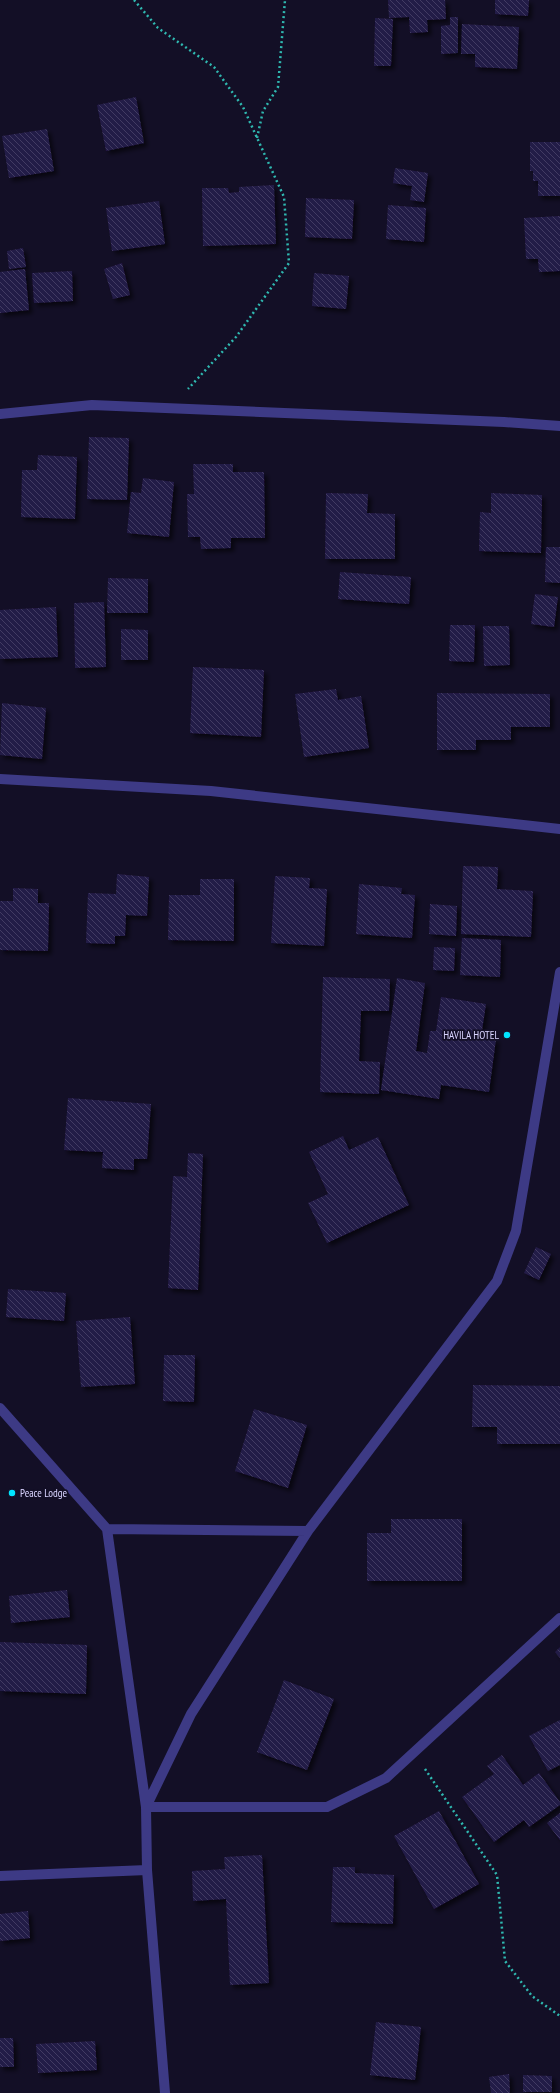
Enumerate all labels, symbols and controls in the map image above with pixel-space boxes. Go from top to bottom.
place label: HAVILA HOTEL [443,1028,499,1042]
marker: HAVILA HOTEL [502,1030,512,1040]
place label: Peace Lodge [20,1486,68,1500]
marker: Peace Lodge [7,1488,17,1498]

